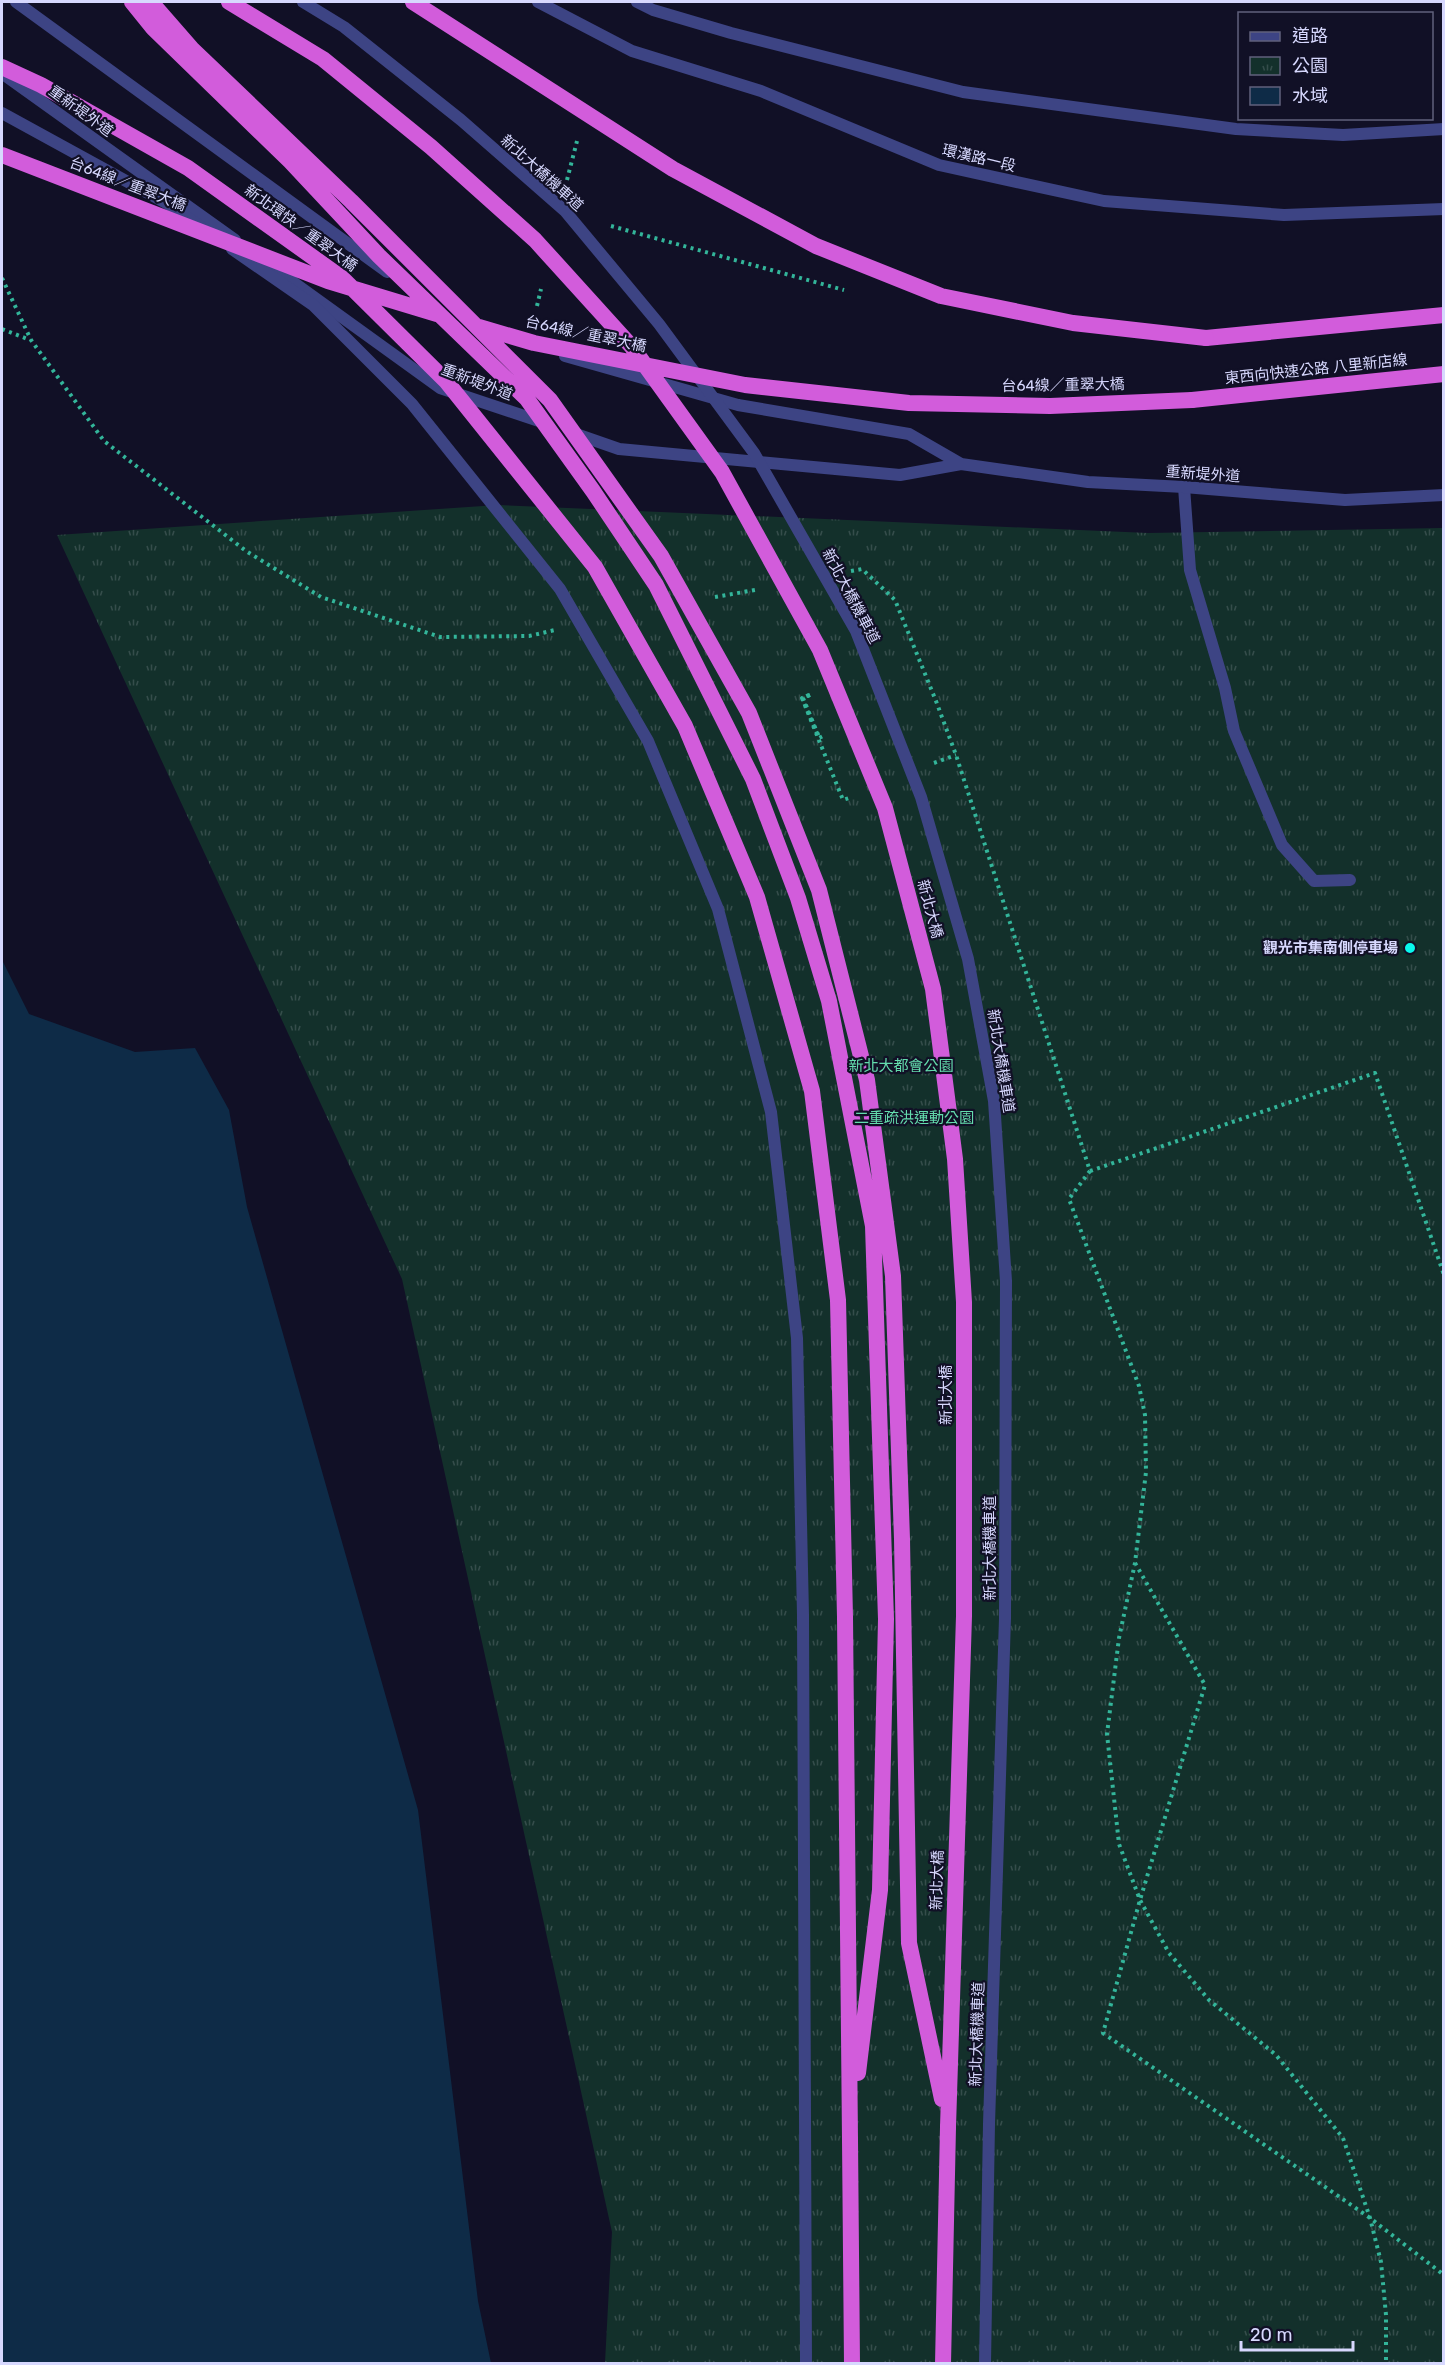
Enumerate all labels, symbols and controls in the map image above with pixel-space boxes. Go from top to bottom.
legend [1238,12,1433,120]
text: 道路 [1292,25,1328,47]
text: 公園 [1292,55,1328,77]
street label: 重新堤外道 [45,82,117,140]
text: 水域 [1292,85,1328,107]
street label: 新北大橋機車道 [497,131,587,215]
street label: 環漢路一段 [940,141,1018,175]
street label: 台64線／重翠大橋 [67,153,189,215]
street label: 新北環快／重翠大橋 [241,181,361,275]
street label: 台64線／重翠大橋 [524,312,648,356]
street label: 東西向快速公路 八里新店線 [1224,350,1408,388]
street label: 重新堤外道 [439,360,515,404]
street label: 台64線／重翠大橋 [1001,375,1125,395]
street label: 重新堤外道 [1165,462,1241,486]
street label: 新北大橋機車道 [818,545,884,647]
street label: 新北大橋 [914,878,946,940]
place label: 觀光市集南側停車場 [1263,939,1398,957]
marker: 觀光市集南側停車場 [1403,941,1417,955]
street label: 新北大橋機車道 [984,1008,1018,1114]
park label: 新北大都會公園 [848,1057,954,1075]
park label: 二重疏洪運動公園 [854,1109,974,1127]
street label: 新北大橋 [937,1365,955,1425]
street label: 新北大橋機車道 [981,1495,999,1601]
street label: 新北大橋 [927,1850,947,1910]
street label: 新北大橋機車道 [966,1981,988,2087]
scale bar [1241,2314,1354,2352]
text: 20 m [1250,2324,1292,2346]

